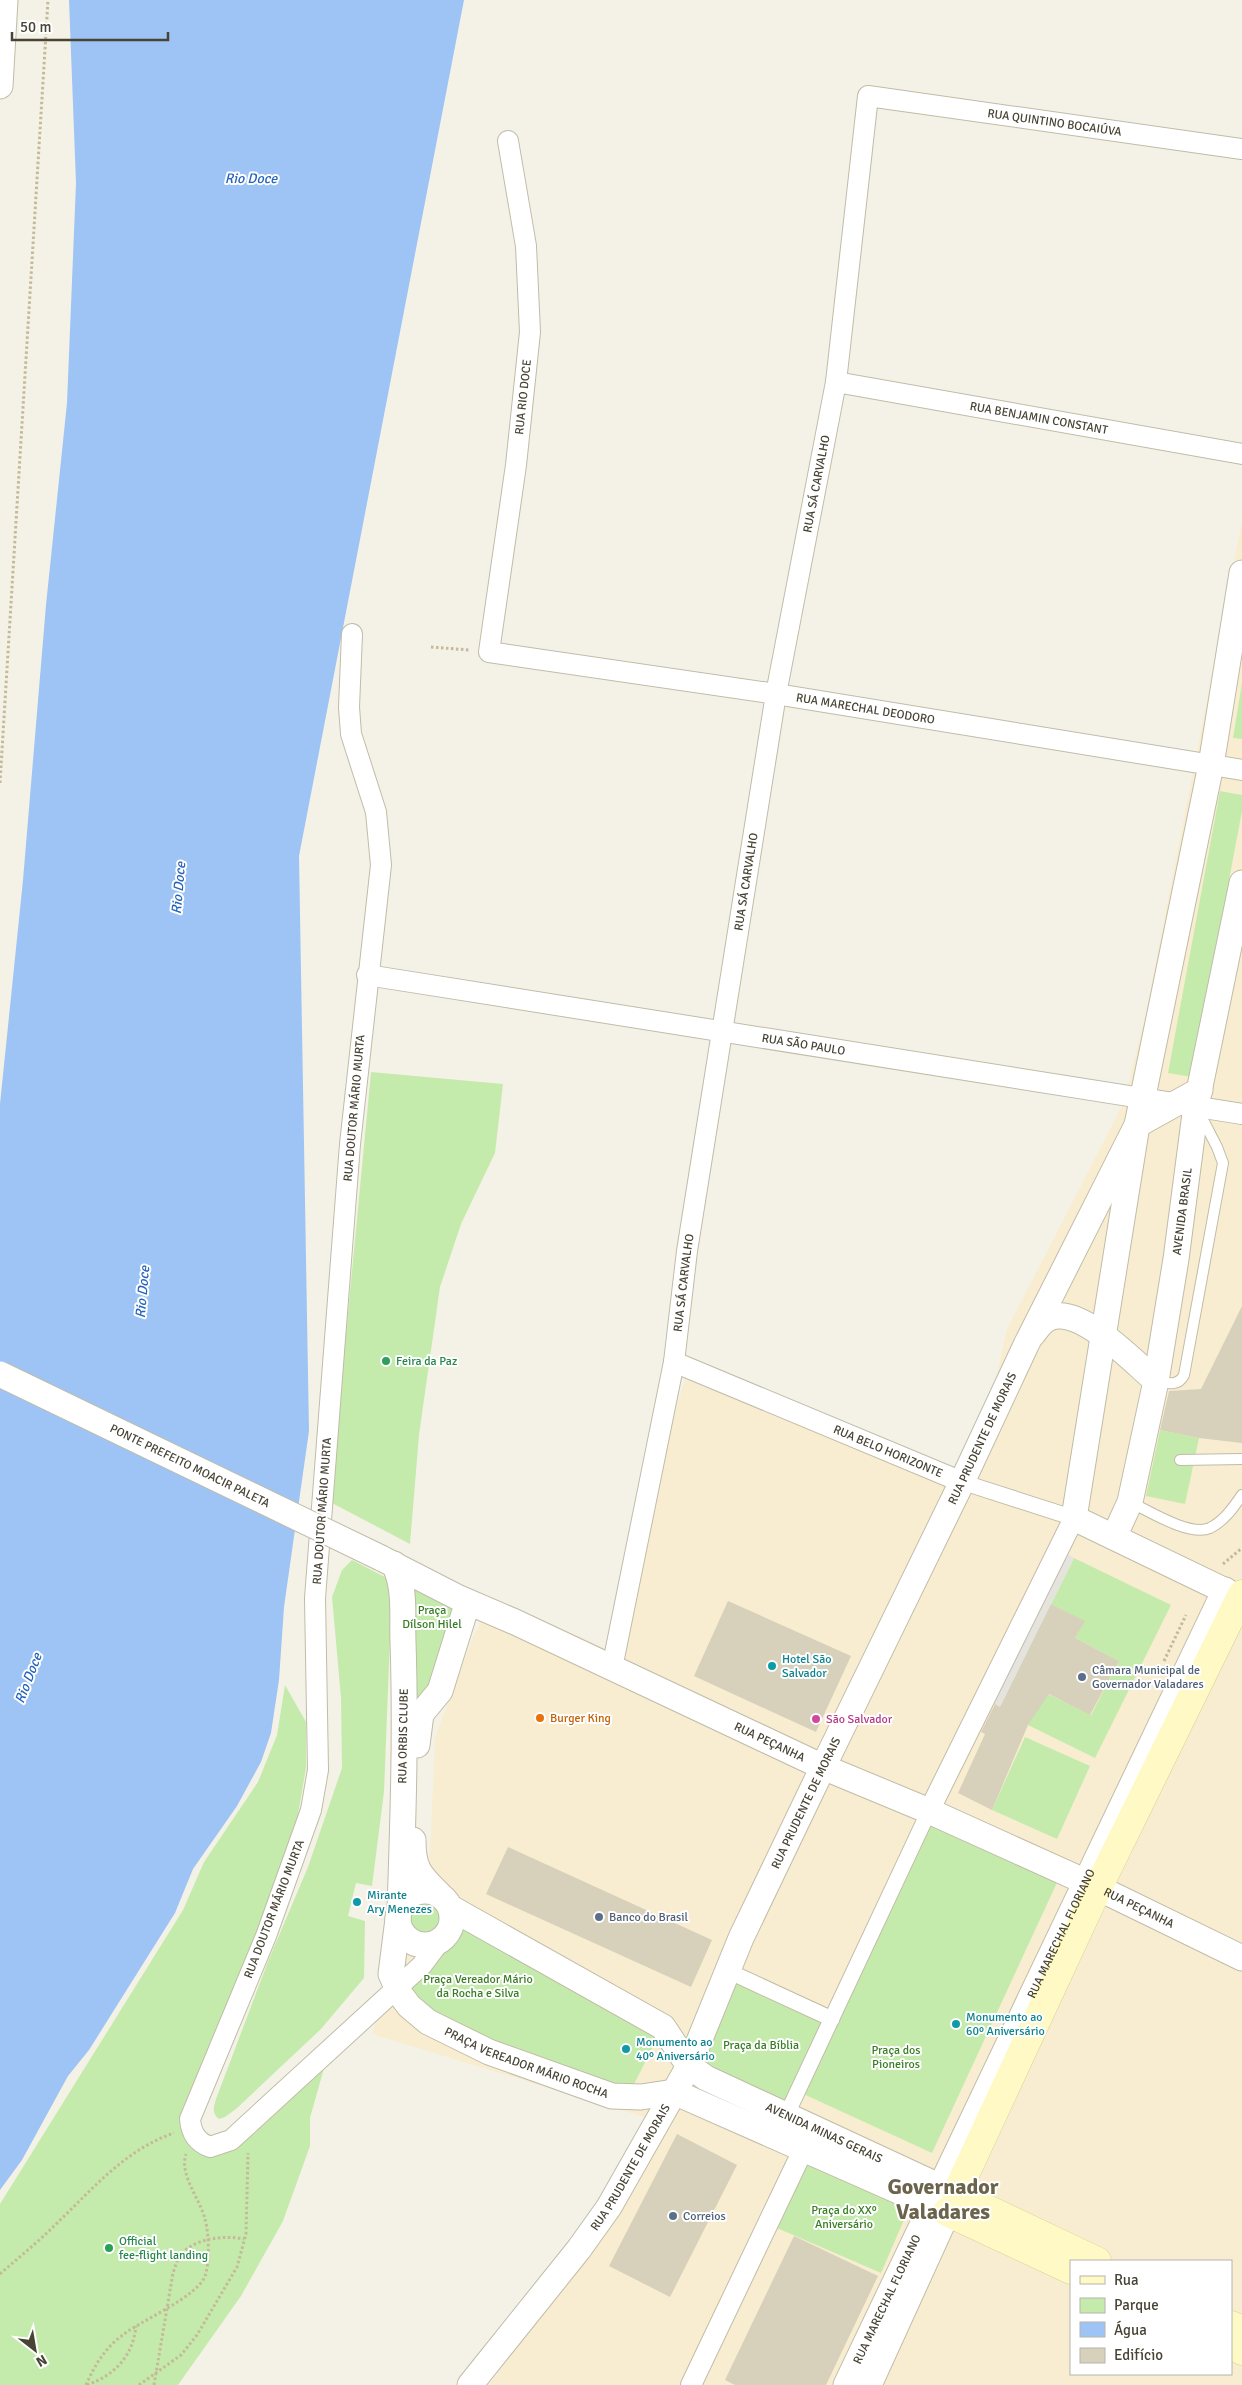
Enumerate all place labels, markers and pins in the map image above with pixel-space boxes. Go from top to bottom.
place label: Feira da Paz [396,1354,457,1369]
marker: Feira da Paz [380,1355,392,1367]
place label: Hotel São Salvador [782,1652,831,1681]
marker: Hotel São Salvador [766,1660,778,1672]
place label: Câmara Municipal de Governador Valadares [1092,1663,1204,1692]
marker: Câmara Municipal de Governador Valadares [1076,1671,1088,1683]
place label: Burger King [550,1711,611,1726]
marker: Burger King [534,1712,546,1724]
place label: São Salvador [826,1712,893,1727]
marker: São Salvador [810,1713,822,1725]
place label: Mirante Ary Menezes [367,1888,432,1917]
marker: Mirante Ary Menezes [351,1896,363,1908]
place label: Banco do Brasil [609,1910,689,1925]
marker: Banco do Brasil [593,1911,605,1923]
place label: Monumento ao 60º Aniversário [966,2010,1045,2039]
marker: Monumento ao 60º Aniversário [950,2018,962,2030]
place label: Monumento ao 40º Aniversário [636,2035,715,2064]
marker: Monumento ao 40º Aniversário [620,2043,632,2055]
place label: Correios [683,2209,726,2224]
marker: Correios [667,2210,679,2222]
place label: Official fee-flight landing [119,2234,208,2263]
marker: Official fee-flight landing [103,2242,115,2254]

